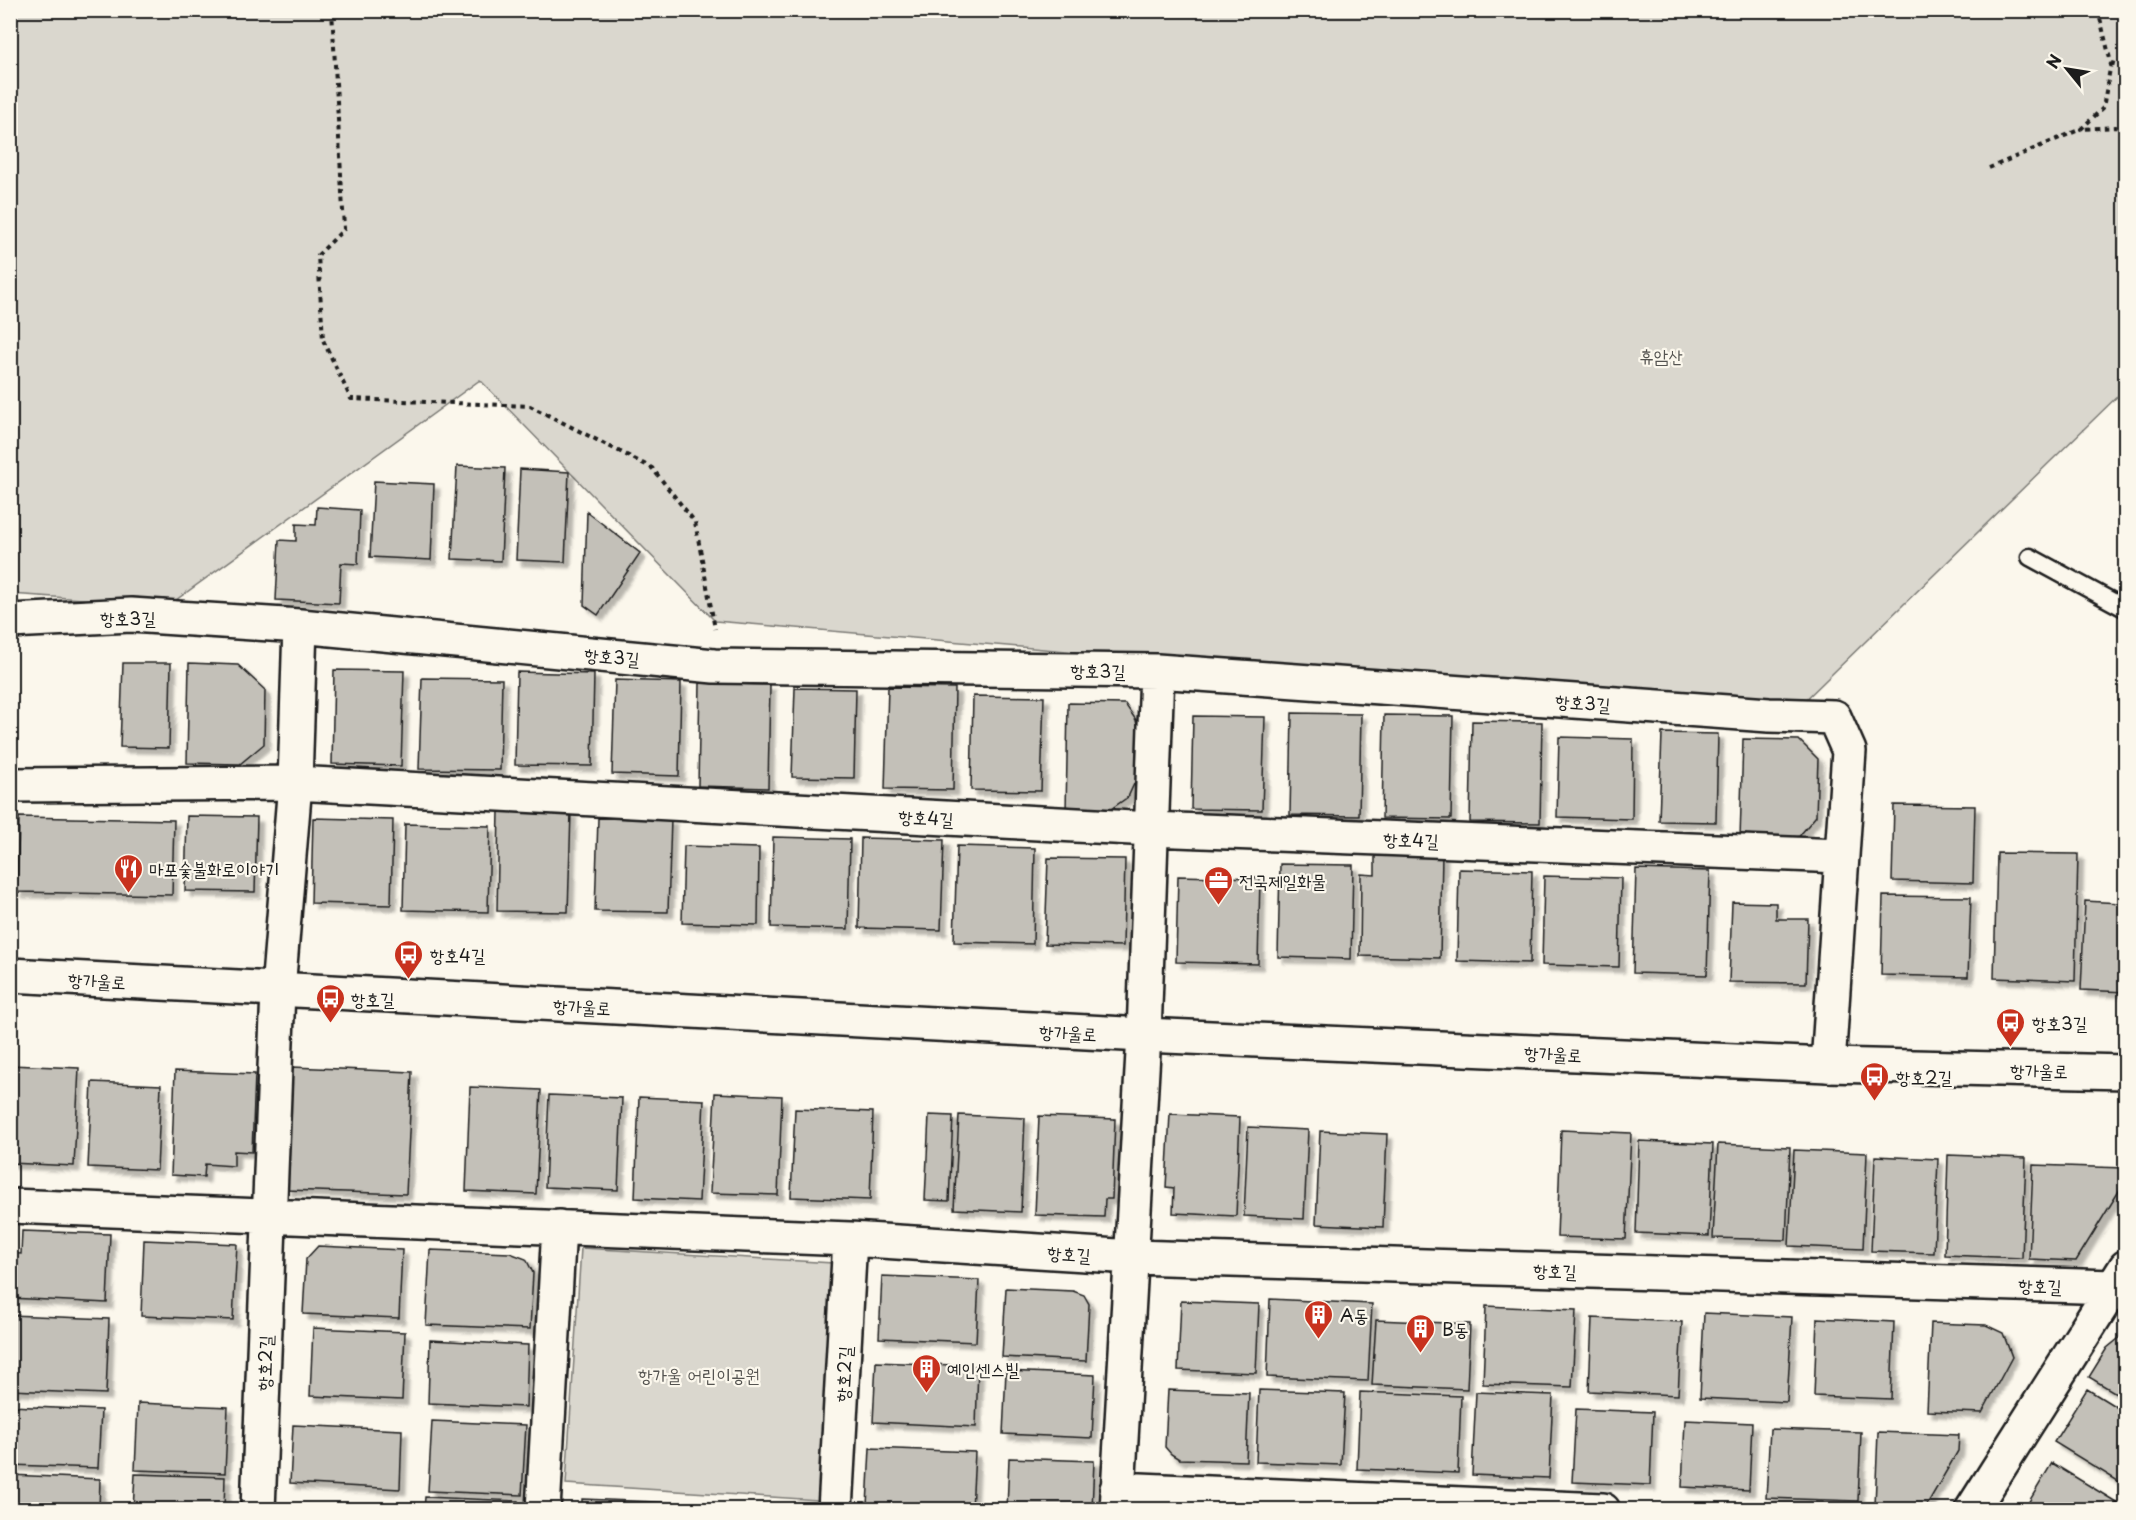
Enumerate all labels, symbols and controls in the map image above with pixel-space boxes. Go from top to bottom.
north arrow [2037,39,2097,99]
text: N [2040,50,2067,72]
park label: 휴암산 [1639,342,1683,369]
street label: 항호3길 [100,604,156,631]
street label: 항호3길 [583,640,641,672]
street label: 항호3길 [1070,656,1126,684]
street label: 항호3길 [1554,687,1612,717]
street label: 항호4길 [898,802,955,832]
street label: 항호4길 [1383,825,1440,853]
restaurant icon: 마포숯불화로이야기 [112,852,144,894]
place label: 마포숯불화로이야기 [149,855,279,882]
office icon: 전국제일화물 [1202,864,1234,906]
place label: 전국제일화물 [1239,867,1326,894]
bus stop icon: 항호4길 [393,938,425,980]
place label: 항호4길 [430,941,486,968]
street label: 항가울로 [67,965,127,995]
bus stop icon: 항호길 [314,982,346,1024]
place label: 항호길 [351,985,395,1012]
street label: 항가울로 [552,991,612,1021]
bus stop icon: 항호3길 [1995,1006,2027,1048]
place label: 항호3길 [2032,1009,2088,1036]
street label: 항가울로 [1038,1017,1098,1047]
street label: 항가울로 [1523,1038,1583,1068]
street label: 항가울로 [2010,1056,2068,1084]
bus stop icon: 항호2길 [1859,1060,1891,1102]
place label: 항호2길 [1896,1063,1953,1090]
street label: 항호길 [1046,1238,1092,1268]
street label: 항호길 [1533,1256,1578,1284]
street label: 항호길 [2018,1271,2063,1299]
building icon: A동 [1303,1298,1335,1340]
place label: A동 [1340,1301,1368,1328]
building icon: B동 [1405,1312,1437,1354]
place label: B동 [1442,1315,1468,1342]
street label: 항호2길 [250,1334,278,1392]
street label: 항호2길 [828,1345,858,1403]
building icon: 예인센스빌 [910,1352,942,1394]
place label: 예인센스빌 [947,1355,1020,1382]
park label: 항가울 어린이공원 [638,1361,760,1388]

